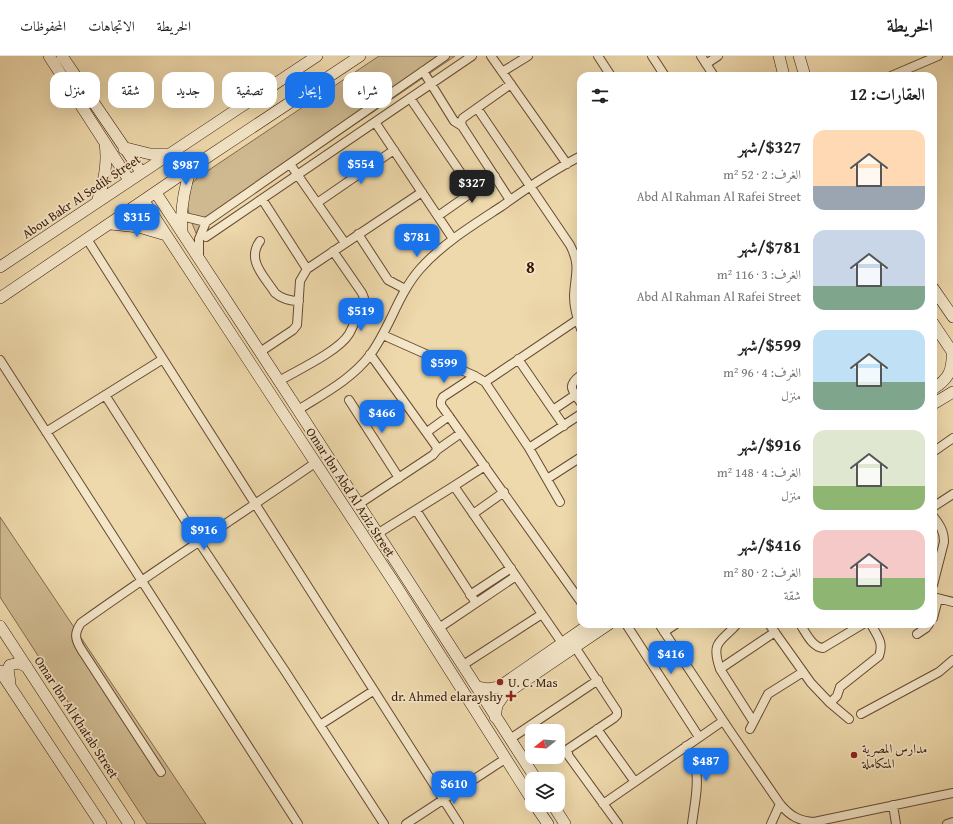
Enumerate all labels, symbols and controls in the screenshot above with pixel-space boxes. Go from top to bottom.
text: الخريطة [887,11,933,39]
text: المحفوظات [20,16,66,36]
text: الاتجاهات [88,16,135,36]
text: الخريطة [157,16,191,36]
chip: منزل [50,72,100,108]
chip: شقة [108,72,154,108]
chip: جديد [162,72,214,108]
chip: تصفية [222,72,277,108]
chip: إيجار [285,72,335,108]
chip: شراء [343,72,392,108]
text: العقارات: 12 [849,81,925,106]
icon: filters [589,85,611,107]
text: $327/شهر [738,134,801,159]
icon: home [845,146,893,194]
street label: Abou Bakr Al Sedik Street [18,149,145,243]
pin: $554 [337,151,385,185]
pin: $987 [162,152,210,186]
text: $554 [348,154,374,173]
text: $987 [173,155,199,174]
text: الغرف: 2 · 52 m² [723,165,801,184]
pin: $327 [448,170,496,204]
text: $327 [459,173,485,192]
text: Abd Al Rahman Al Rafei Street [637,187,801,206]
pin: $315 [113,204,161,238]
text: $315 [124,207,150,226]
pin: $781 [393,224,441,258]
text: $781 [404,227,430,246]
text: $781/شهر [738,234,801,259]
icon: home [845,246,893,294]
district label: 8 [526,254,536,279]
text: الغرف: 3 · 116 m² [717,265,801,284]
text: Abd Al Rahman Al Rafei Street [637,287,801,306]
pin: $519 [337,298,385,332]
text: $519 [348,301,374,320]
text: $599/شهر [738,332,801,357]
icon: home [845,346,893,394]
pin: $599 [420,350,468,384]
text: $599 [431,353,457,372]
text: الغرف: 4 · 96 m² [723,363,801,382]
text: منزل [781,386,801,405]
pin: $466 [358,400,406,434]
text: $466 [369,403,395,422]
street label: Omar Ibn Abd Al Aziz Street [301,424,400,561]
text: $916/شهر [738,432,801,457]
icon: home [845,446,893,494]
text: الغرف: 4 · 148 m² [717,463,801,482]
text: منزل [781,486,801,505]
pin: $916 [180,517,228,551]
text: $916 [191,520,217,539]
text: $416/شهر [738,532,801,557]
icon: home [845,546,893,594]
text: الغرف: 2 · 80 m² [723,563,801,582]
text: شقة [784,586,801,605]
pin: $416 [647,641,695,675]
text: $416 [658,644,684,663]
street label: Omar Ibn Al Khatab Street [30,652,124,783]
place label: U. C. Mas [508,673,558,692]
marker: U. C. Mas [495,677,505,687]
place label: dr. Ahmed elarayshy [391,687,504,706]
marker: dr. Ahmed elarayshy [506,691,516,701]
north arrow [525,724,565,764]
map controls [525,724,565,812]
place label: مدارس المصرية المتكاملة [861,739,927,773]
pin: $487 [682,748,730,782]
marker: مدارس المصرية المتكاملة [849,750,859,760]
text: $487 [693,751,719,770]
pin: $610 [430,771,478,805]
button: layers [525,772,565,812]
text: $610 [441,774,467,793]

